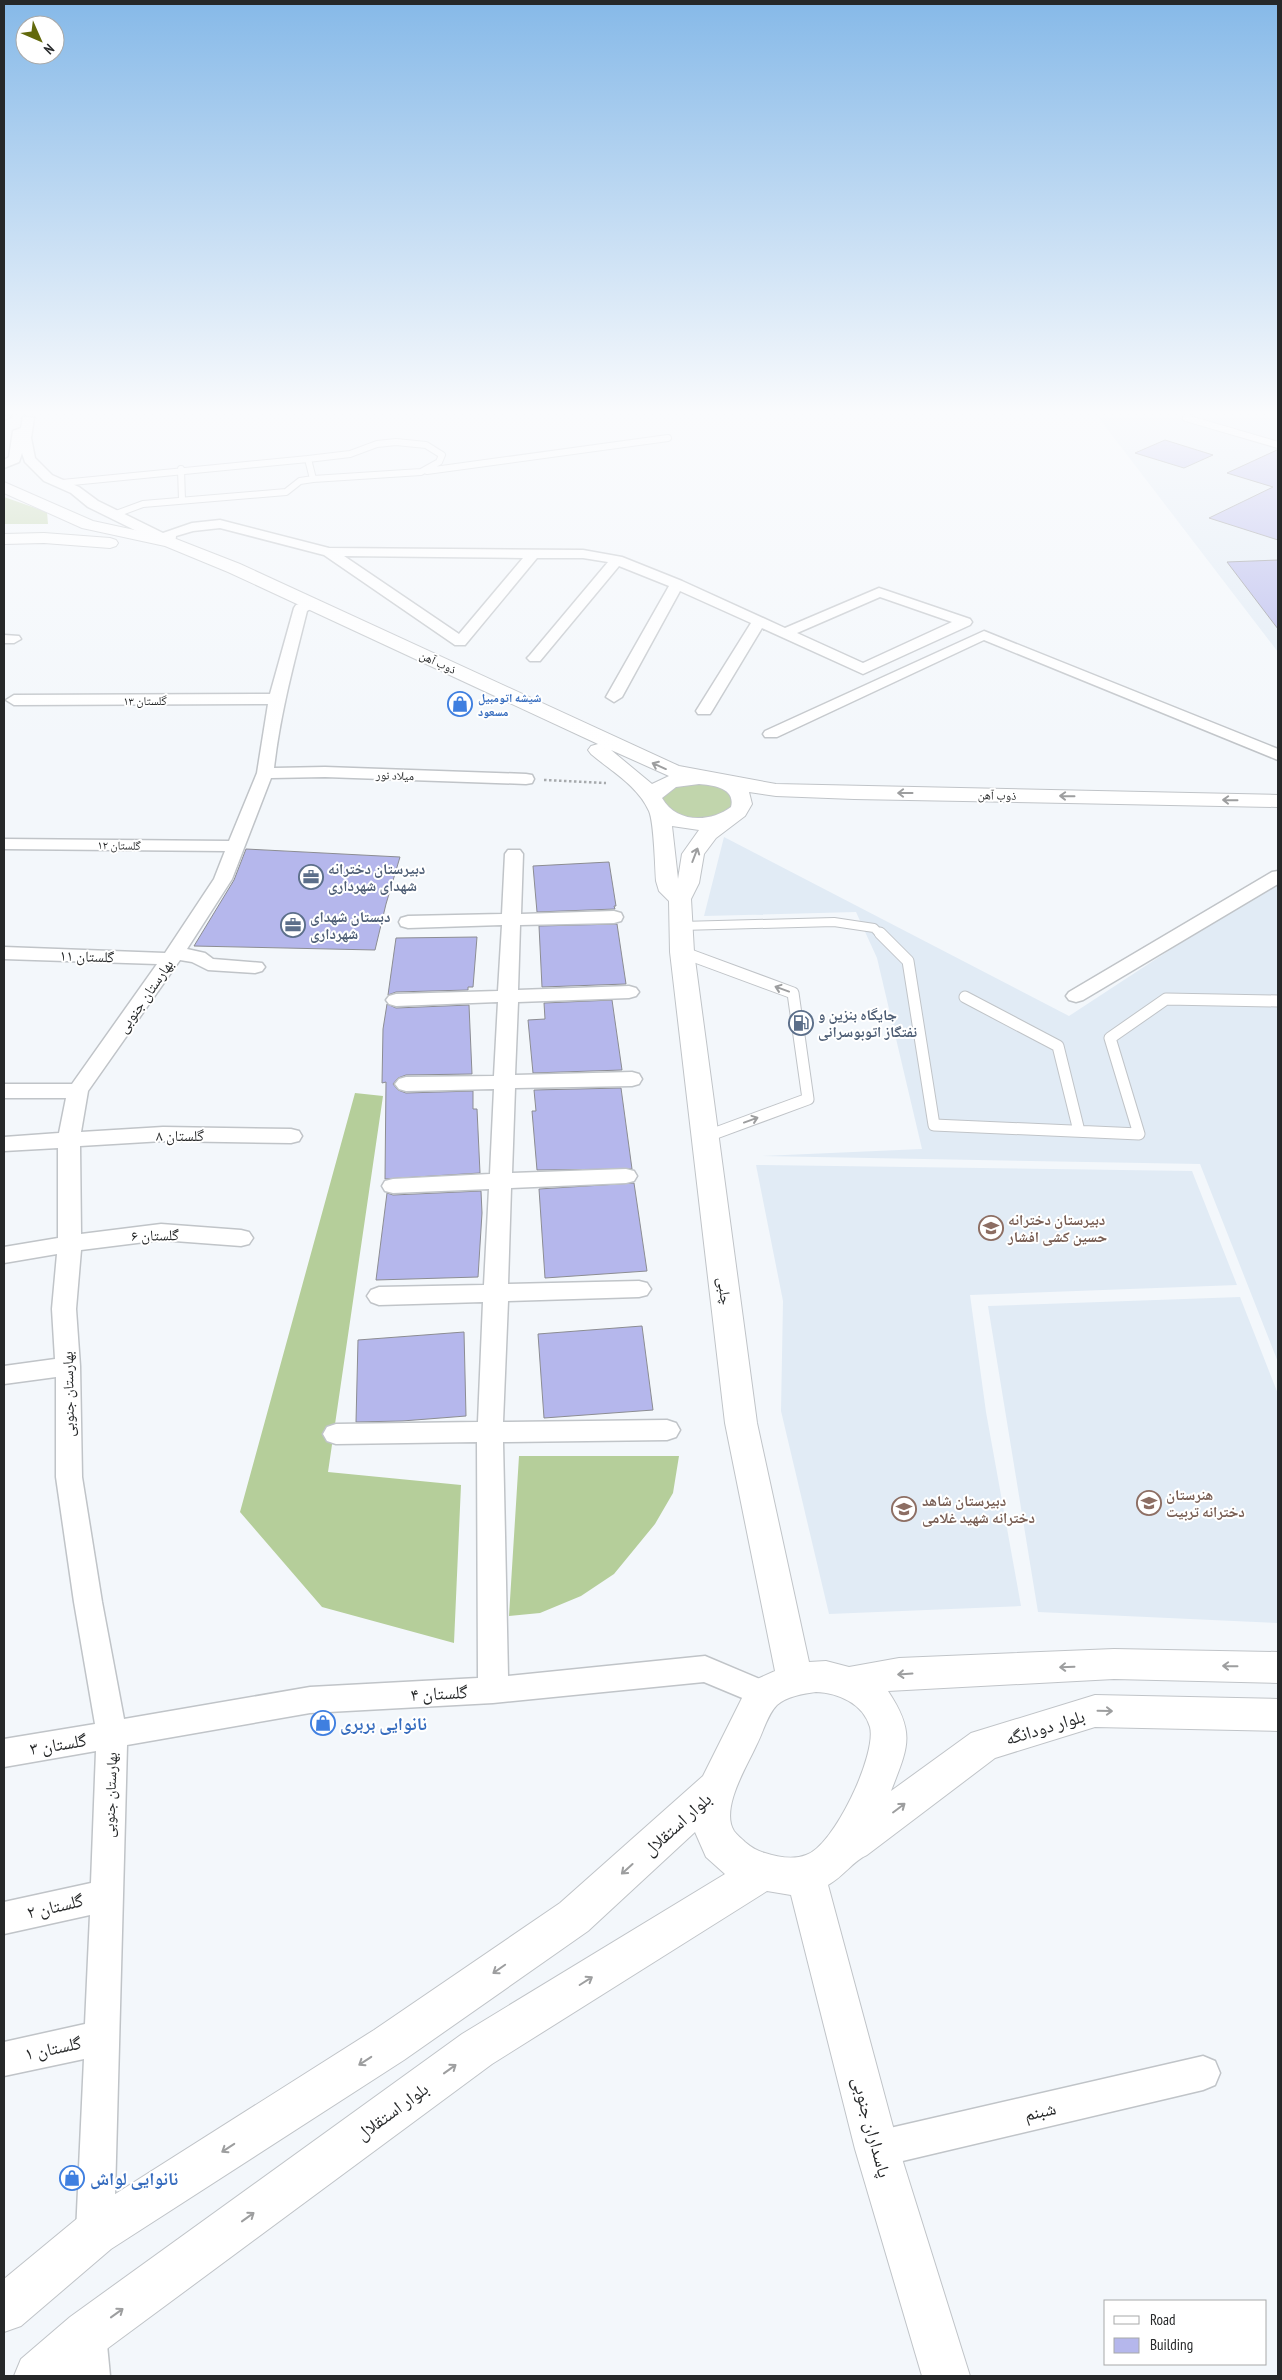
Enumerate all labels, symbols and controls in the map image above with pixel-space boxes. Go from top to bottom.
north arrow [15,15,65,65]
text: N [40,40,58,58]
street label: ذوب آهن [417,647,459,677]
place label: شیشه اتومبیل مسعود [478,690,541,719]
shop icon: شیشه اتومبیل مسعود [447,691,473,717]
street label: گلستان ۱۳ [123,693,167,708]
one-way arrow [652,760,667,770]
street label: میلاد نور [375,767,414,783]
street label: ذوب آهن [978,787,1016,803]
one-way arrow [897,788,913,798]
one-way arrow [1059,792,1075,801]
one-way arrow [1222,795,1238,805]
street label: گلستان ۱۲ [97,837,141,853]
one-way arrow [691,848,700,863]
place label: دبیرستان دخترانه شهدای شهرداری [328,859,425,895]
office icon: دبیرستان دخترانه شهدای شهرداری [298,864,324,890]
place label: دبستان شهدای شهرداری [310,907,391,943]
office icon: دبستان شهدای شهرداری [280,912,306,938]
street label: گلستان ۱۱ [59,946,115,967]
street label: بهارستان جنوبی [113,955,178,1037]
one-way arrow [775,984,791,993]
place label: جایگاه بنزین و نفتگاز اتوبوسرانی [818,1005,917,1041]
fuel station icon: جایگاه بنزین و نفتگاز اتوبوسرانی [788,1010,814,1036]
one-way arrow [743,1115,758,1124]
street label: گلستان ۸ [156,1126,204,1146]
place label: دبیرستان دخترانه حسین کشی افشار [1007,1210,1108,1246]
school or university icon: دبیرستان دخترانه حسین کشی افشار [978,1215,1004,1241]
street label: گلستان ۶ [131,1225,179,1246]
street label: چلبی [713,1276,736,1307]
street label: بهارستان جنوبی [58,1351,79,1437]
place label: هنرستان دخترانه تربیت [1166,1485,1245,1521]
school or university icon: هنرستان دخترانه تربیت [1136,1490,1162,1516]
place label: دبیرستان شاهد دخترانه شهید غلامی [922,1491,1035,1527]
school or university icon: دبیرستان شاهد دخترانه شهید غلامی [891,1496,917,1522]
one-way arrow [1222,1661,1238,1671]
one-way arrow [1059,1662,1075,1671]
one-way arrow [897,1669,913,1678]
street label: گلستان ۴ [410,1680,469,1706]
street label: بلوار دودانگه [1003,1704,1088,1750]
one-way arrow [1097,1707,1113,1716]
shop icon: نانوایی بربری [310,1710,336,1736]
place label: نانوایی بربری [340,1712,427,1735]
street label: گلستان ۳ [28,1728,89,1760]
street label: بهارستان جنوبی [99,1752,122,1838]
street label: بلوار استقلال [638,1787,716,1861]
one-way arrow [892,1803,905,1814]
one-way arrow [621,1863,634,1875]
street label: گلستان ۲ [24,1888,86,1924]
one-way arrow [492,1964,506,1974]
one-way arrow [579,1976,593,1986]
street label: ۱ گلستان [23,2031,84,2065]
one-way arrow [359,2056,373,2066]
one-way arrow [443,2064,457,2074]
street label: پاسداران جنوبی [847,2074,896,2180]
street label: بلوار استقلال [351,2077,433,2145]
street label: شبنم [1022,2096,1058,2127]
one-way arrow [222,2143,236,2153]
shop icon: نانوایی لواش [59,2165,85,2191]
place label: نانوایی لواش [90,2167,178,2190]
one-way arrow [241,2211,254,2222]
legend [1104,2300,1267,2365]
one-way arrow [110,2307,123,2318]
text: Road [1150,2310,1176,2329]
text: Building [1150,2335,1193,2354]

